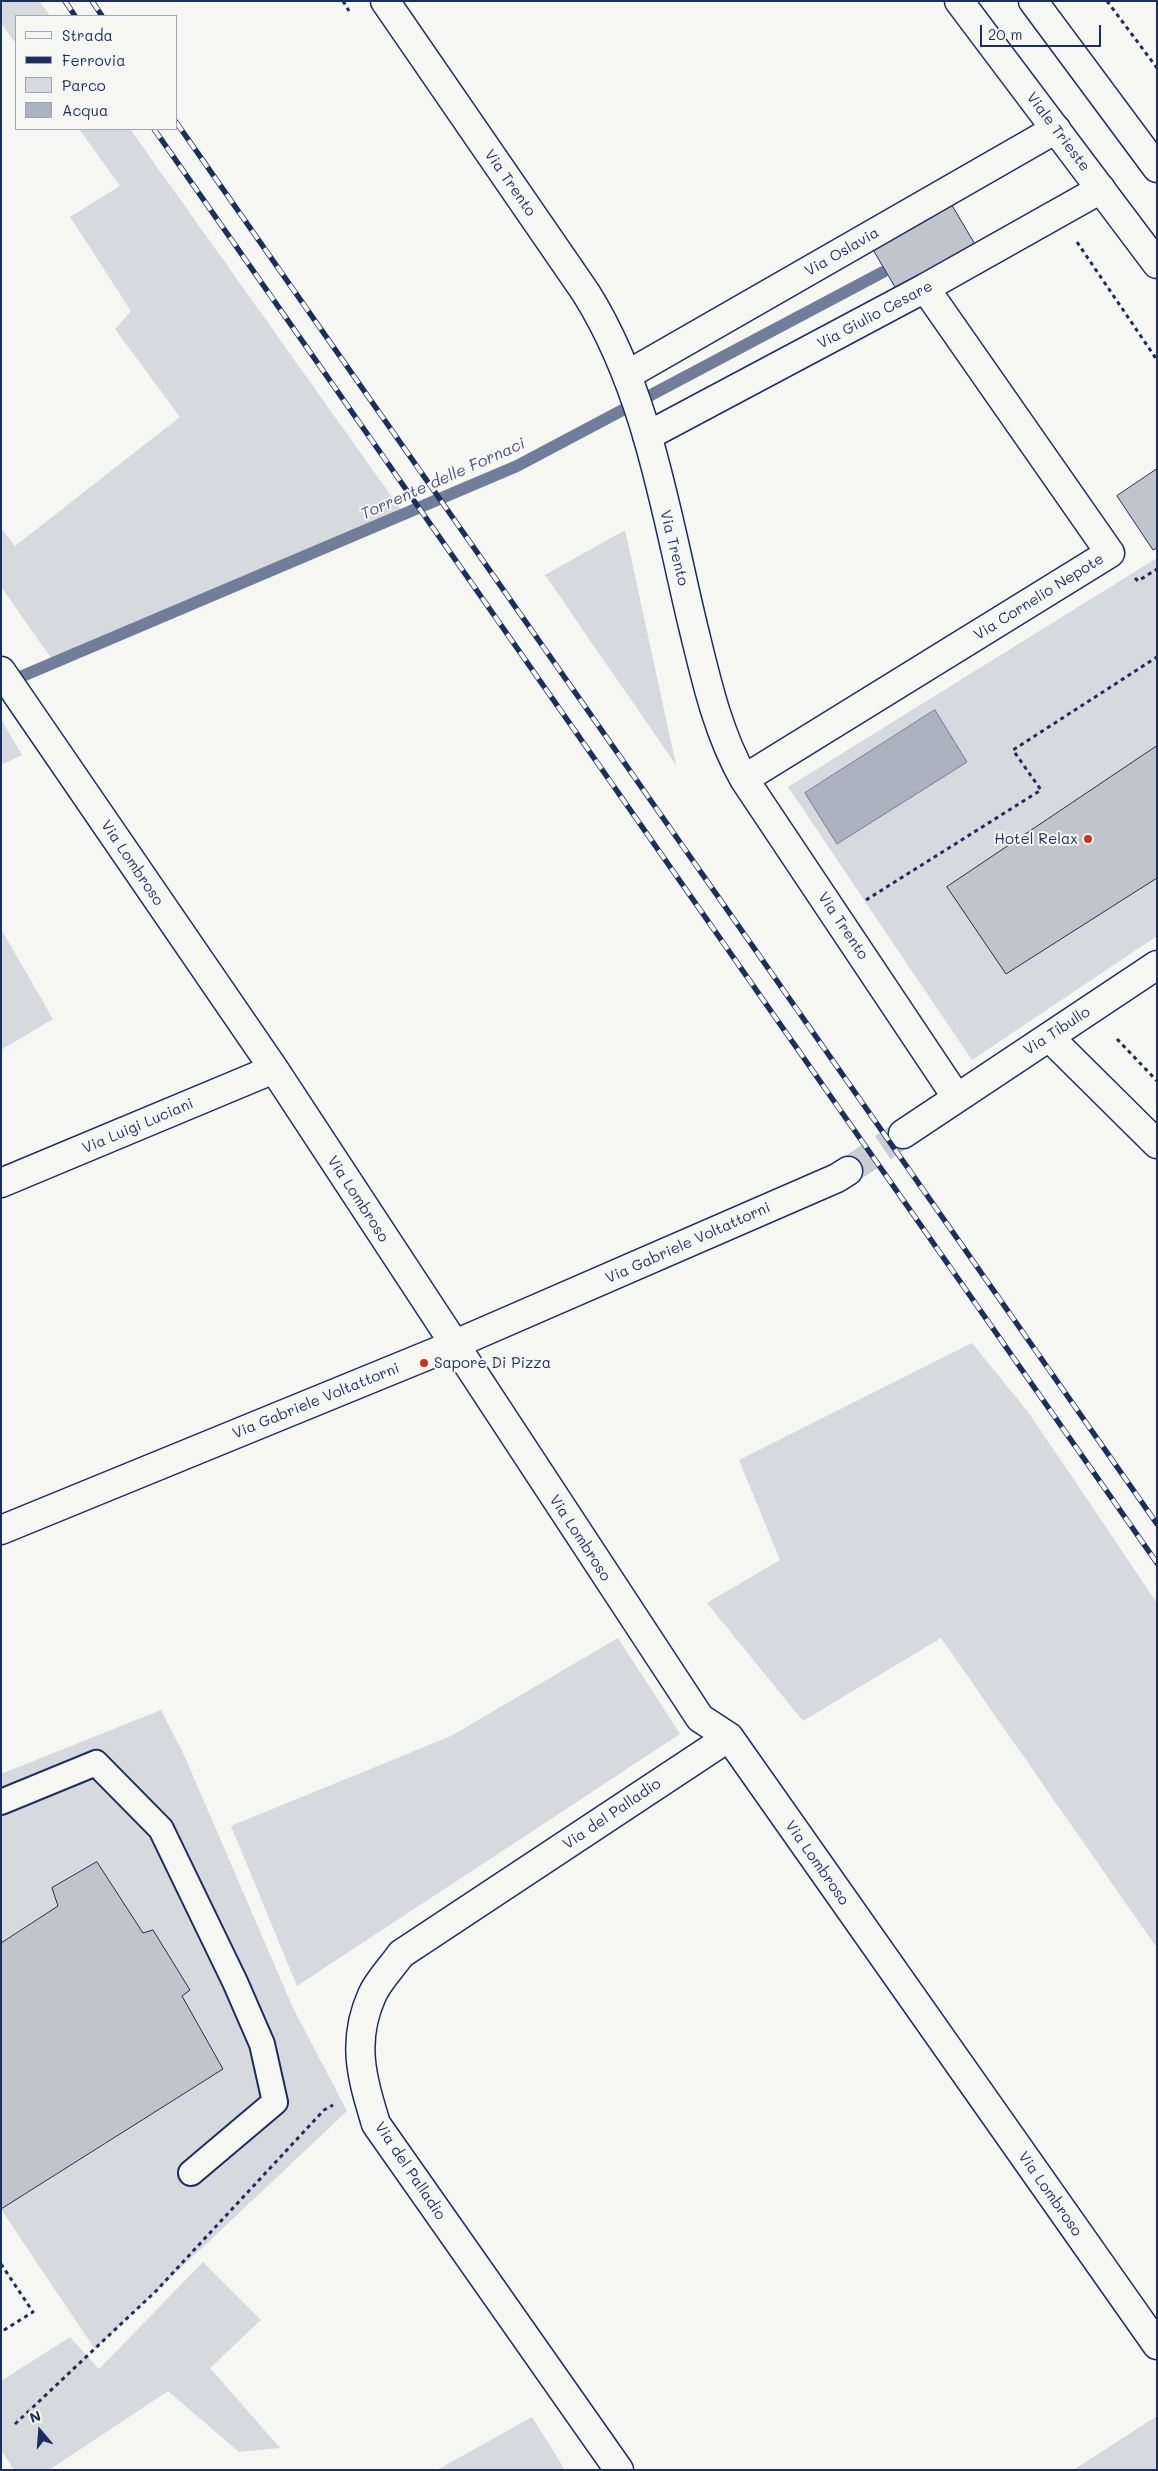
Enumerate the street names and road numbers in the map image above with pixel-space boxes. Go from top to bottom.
street label: Viale Trieste [1022,89,1094,175]
street label: Via Trento [480,146,540,220]
street label: Via Oslavia [802,224,882,280]
street label: Via Giulio Cesare [814,277,936,353]
street label: Via Trento [656,508,692,588]
street label: Via Cornelio Nepote [971,550,1107,644]
street label: Via Lombroso [97,817,167,909]
street label: Via Trento [814,889,872,963]
street label: Via Tibullo [1020,1003,1094,1059]
street label: Via Luigi Luciani [80,1094,196,1158]
street label: Via Lombroso [323,1152,393,1246]
street label: Via Gabriele Voltattorni [603,1198,773,1288]
street label: Via Gabriele Voltattorni [230,1359,402,1443]
street label: Via Lombroso [545,1491,615,1585]
street label: Via del Palladio [560,1775,664,1853]
street label: Via Lombroso [781,1817,853,1909]
street label: Via del Palladio [371,2119,449,2223]
street label: Via Lombroso [1014,2148,1086,2240]

